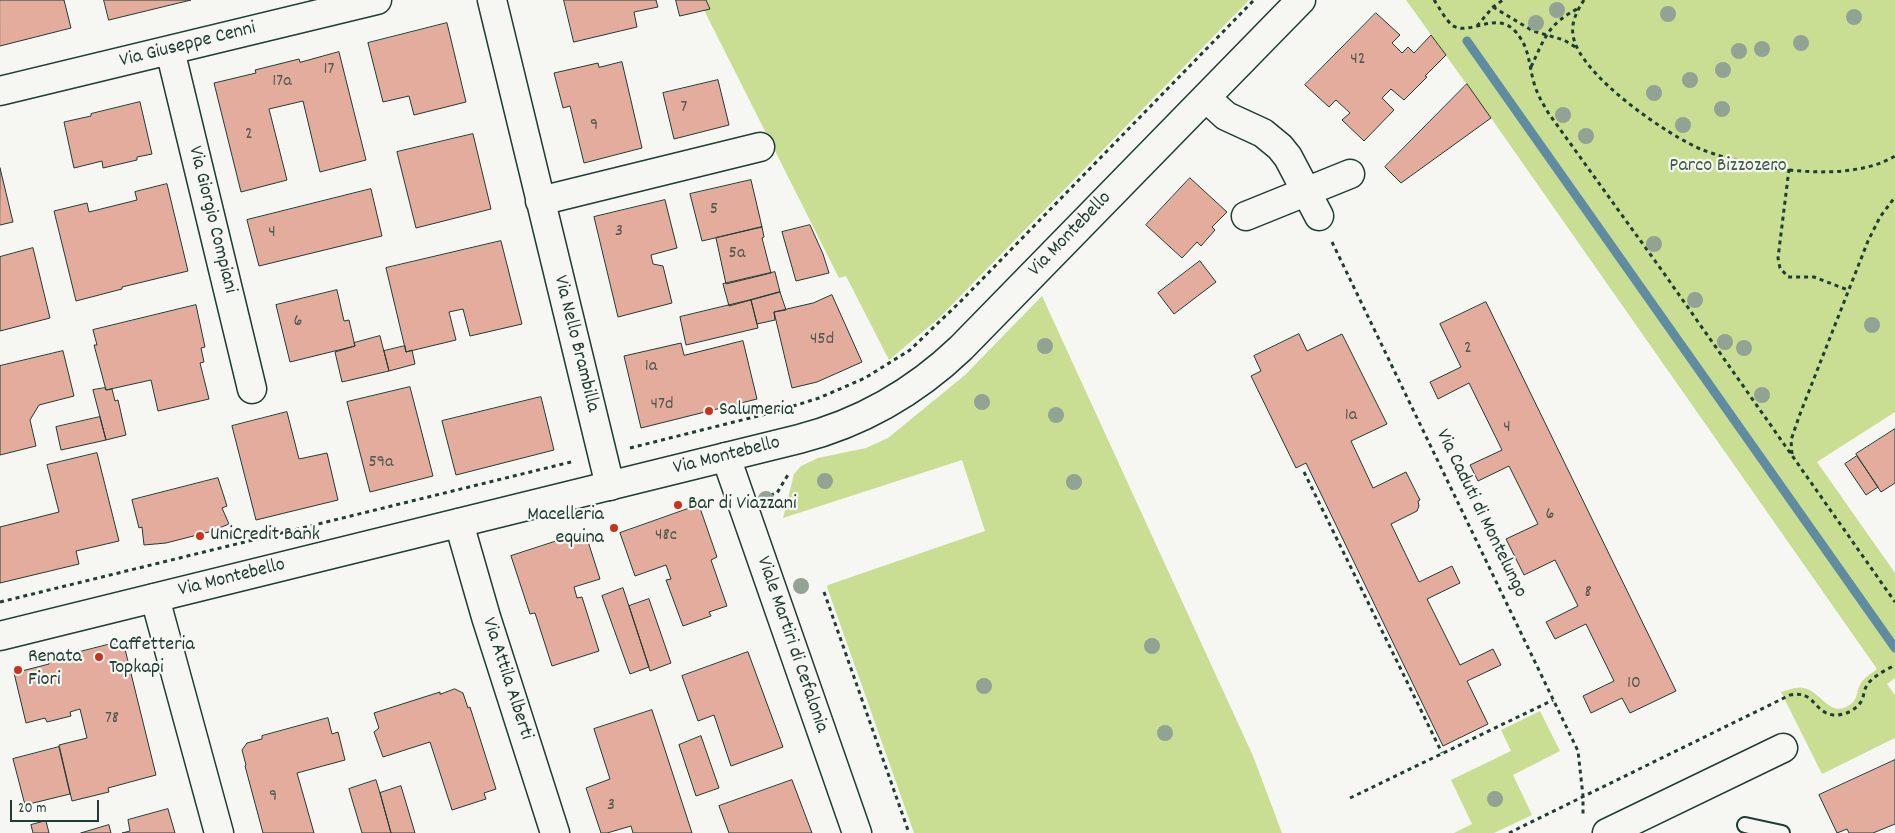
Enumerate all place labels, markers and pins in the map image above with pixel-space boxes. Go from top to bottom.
place label: Salumeria [719,399,794,423]
marker: Salumeria [703,405,715,417]
place label: Bar di Viazzani [688,493,797,517]
marker: Bar di Viazzani [672,499,684,511]
place label: Macelleria equina [527,504,604,551]
marker: Macelleria equina [608,522,620,534]
place label: UniCredit Bank [210,524,320,548]
marker: UniCredit Bank [194,530,206,542]
place label: Caffetteria Topkapi [109,634,195,681]
place label: Renata Fiori [28,646,82,693]
marker: Caffetteria Topkapi [93,651,105,663]
marker: Renata Fiori [12,664,24,676]

